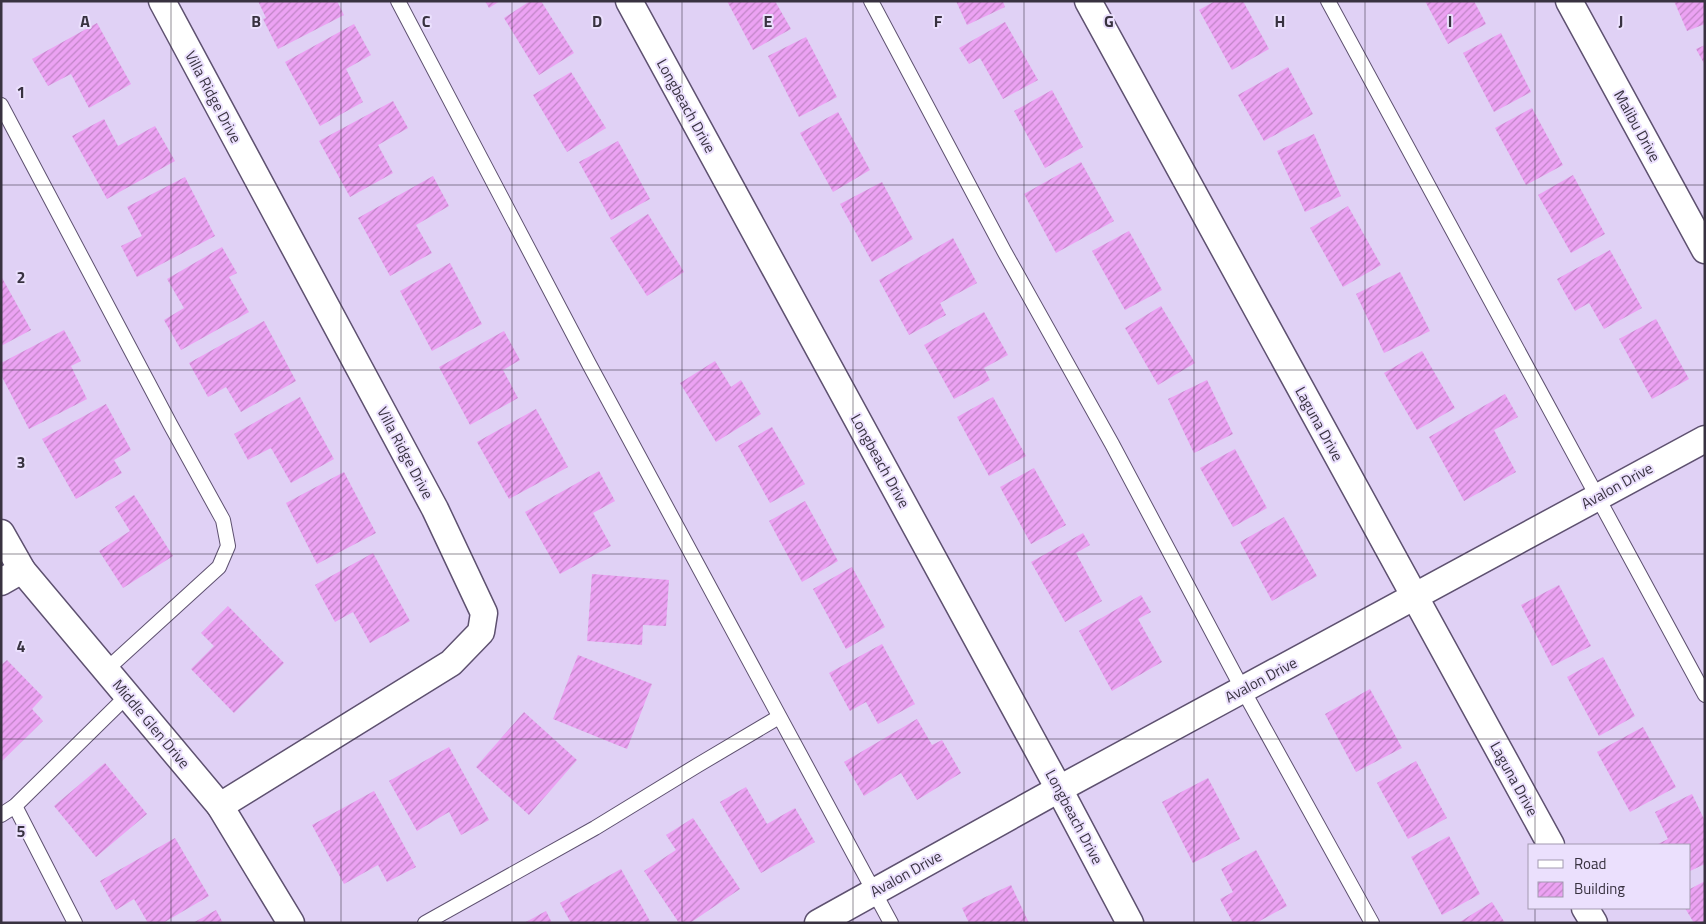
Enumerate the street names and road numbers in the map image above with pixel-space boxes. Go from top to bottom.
street label: Villa Ridge Drive [179,47,247,147]
street label: Longbeach Drive [651,54,722,157]
street label: Malibu Drive [1608,86,1667,166]
street label: Laguna Drive [1289,382,1349,465]
street label: Villa Ridge Drive [371,403,439,503]
street label: Longbeach Drive [845,409,916,512]
street label: Avalon Drive [1577,456,1657,515]
street label: Avalon Drive [1221,651,1301,708]
street label: Middle Glen Drive [107,674,196,773]
street label: Laguna Drive [1484,737,1544,820]
street label: Longbeach Drive [1040,765,1109,868]
street label: Avalon Drive [866,844,946,903]

